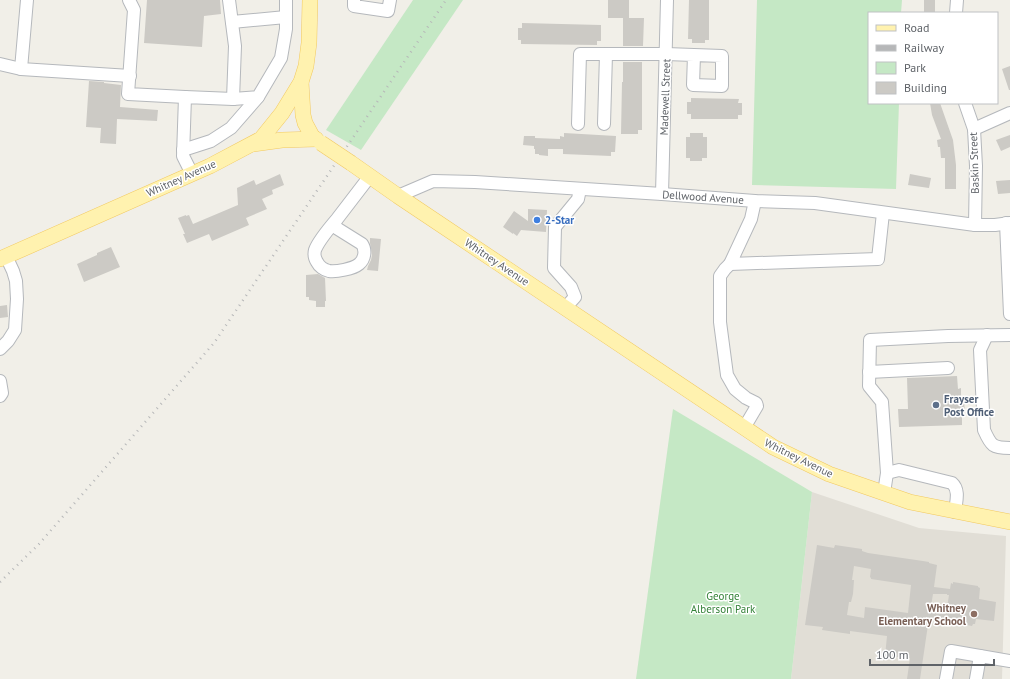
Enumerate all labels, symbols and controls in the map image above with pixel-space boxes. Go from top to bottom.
legend [868,12,998,104]
text: Road [904,20,929,35]
text: Railway [904,40,944,55]
street label: Madewell Street [657,58,673,136]
text: Park [904,60,926,75]
text: Building [904,80,947,95]
street label: Baskin Street [966,132,982,194]
street label: Whitney Avenue [144,156,218,200]
street label: Dellwood Avenue [662,187,745,207]
place label: 2-Star [545,213,574,227]
marker: 2-Star [532,215,542,225]
street label: Whitney Avenue [462,235,532,289]
place label: Frayser Post Office [944,392,994,419]
marker: Frayser Post Office [931,400,941,410]
street label: Whitney Avenue [762,435,836,481]
park label: George Alberson Park [691,589,756,616]
place label: Whitney Elementary School [879,601,967,628]
marker: Whitney Elementary School [969,609,979,619]
scale bar [870,641,994,667]
text: 100 m [876,647,909,662]

